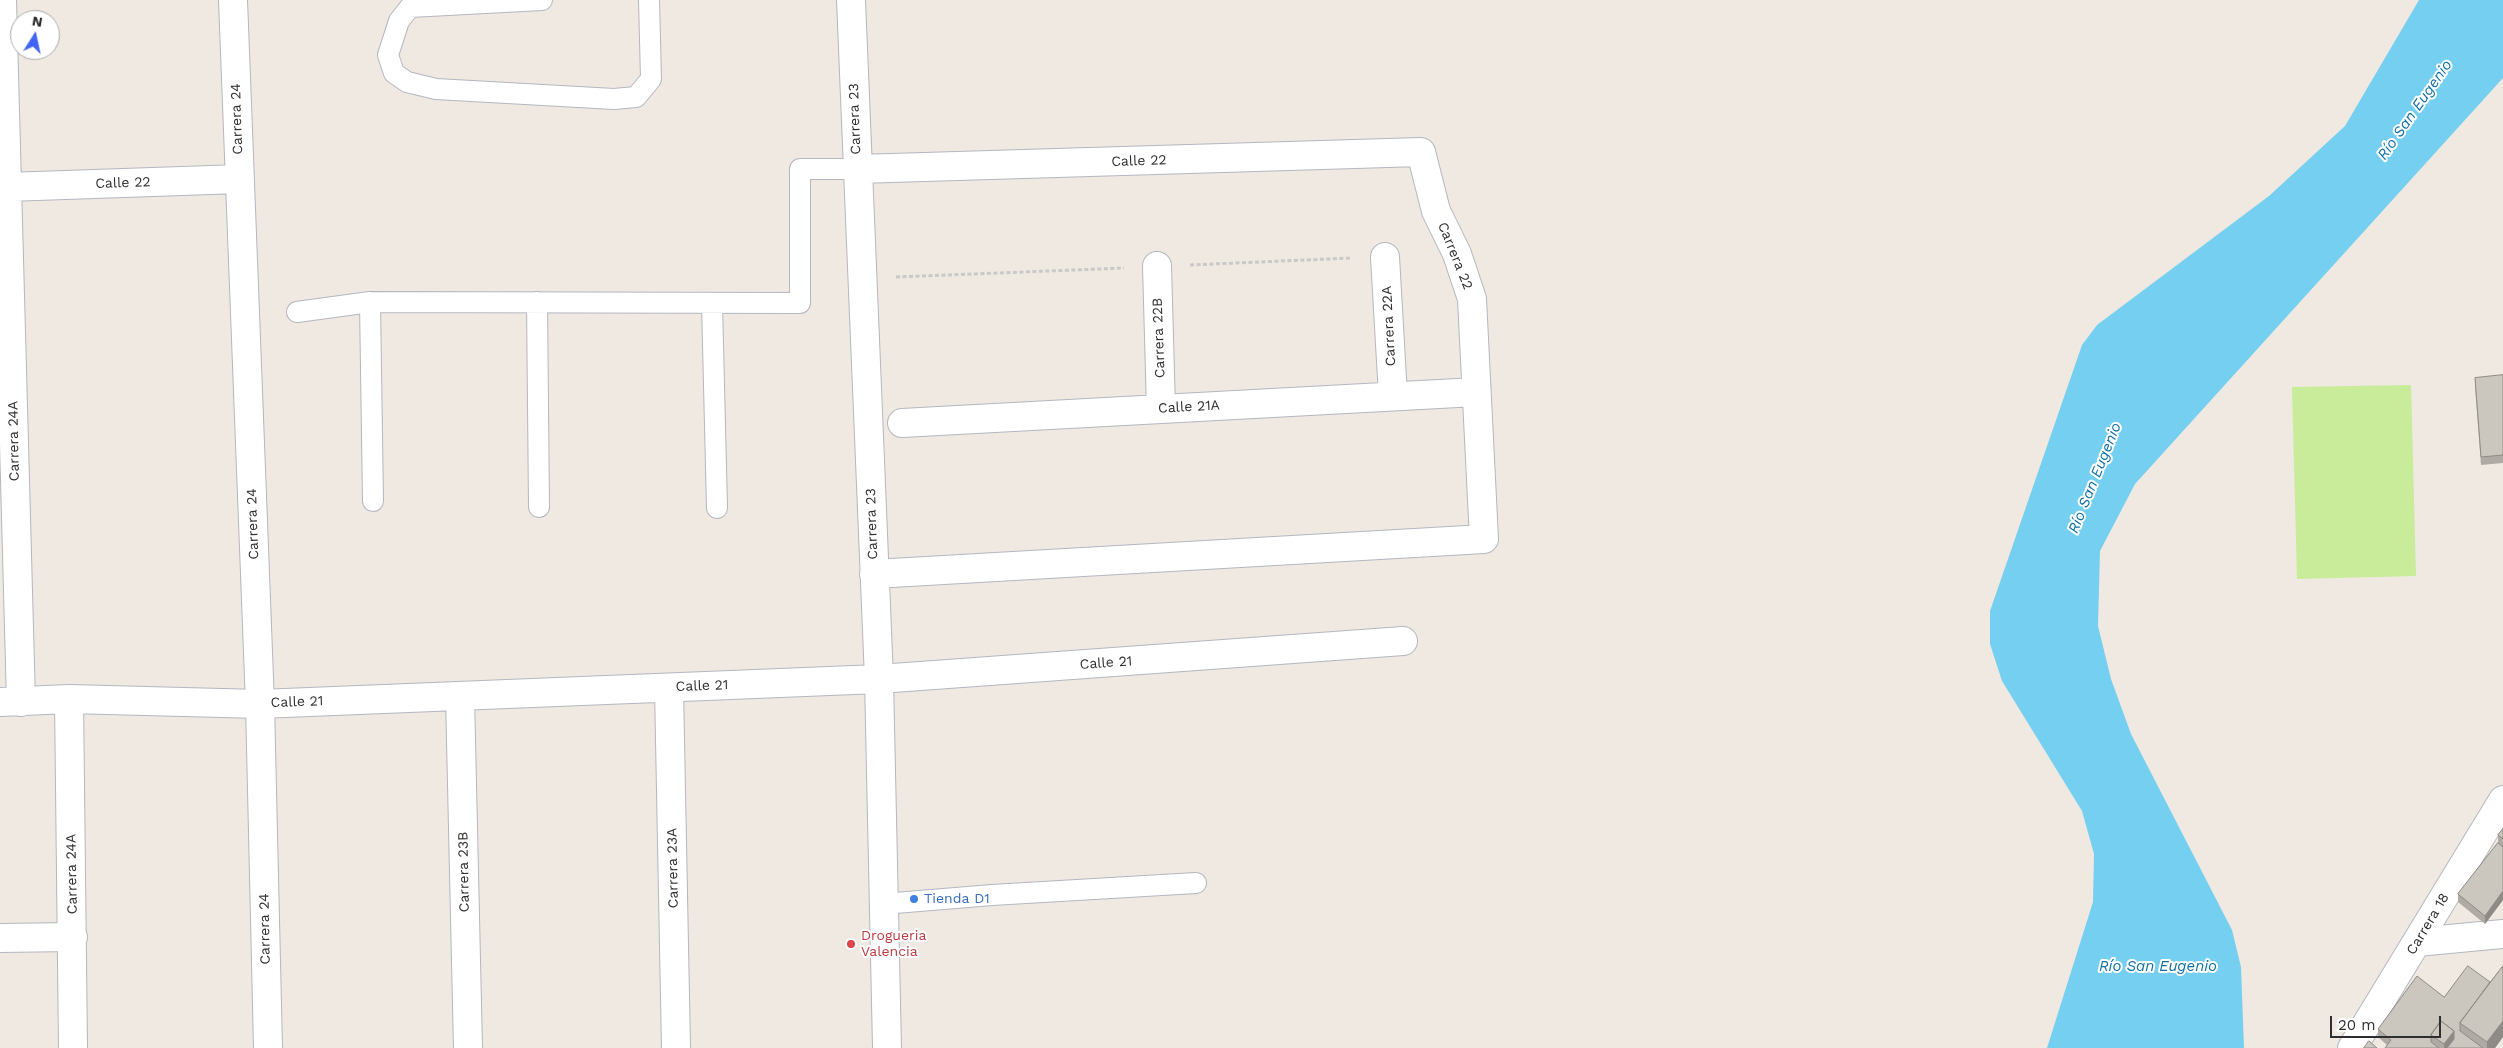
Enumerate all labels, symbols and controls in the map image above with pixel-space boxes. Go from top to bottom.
north arrow [10,10,60,60]
text: N [31,12,44,30]
water label: Río San Eugenio [2374,57,2456,163]
street label: Carrera 24 [227,83,247,155]
street label: Carrera 23 [845,83,865,155]
street label: Calle 22 [1111,152,1167,170]
street label: Calle 22 [95,174,151,192]
street label: Carrera 22 [1434,220,1476,292]
street label: Carrera 22A [1379,285,1399,367]
street label: Carrera 22B [1149,297,1169,379]
street label: Calle 21A [1158,397,1220,417]
street label: Carrera 24A [5,401,23,481]
water label: Río San Eugenio [2065,420,2125,536]
street label: Carrera 24 [243,488,263,560]
street label: Carrera 23 [862,488,882,560]
street label: Calle 21 [1079,653,1133,673]
street label: Calle 21 [675,677,729,695]
street label: Calle 21 [270,693,324,711]
street label: Carrera 23A [664,828,682,908]
street label: Carrera 23B [455,832,473,912]
street label: Carrera 24A [63,834,81,914]
street label: Carrera 18 [2403,890,2453,958]
place label: Tienda D1 [924,891,990,907]
street label: Carrera 24 [256,893,274,965]
marker: Tienda D1 [908,893,920,905]
place label: Drogueria Valencia [861,928,926,960]
marker: Drogueria Valencia [845,938,857,950]
water label: Río San Eugenio [2099,958,2217,976]
scale bar [2333,1006,2444,1038]
text: 20 m [2338,1016,2376,1034]

